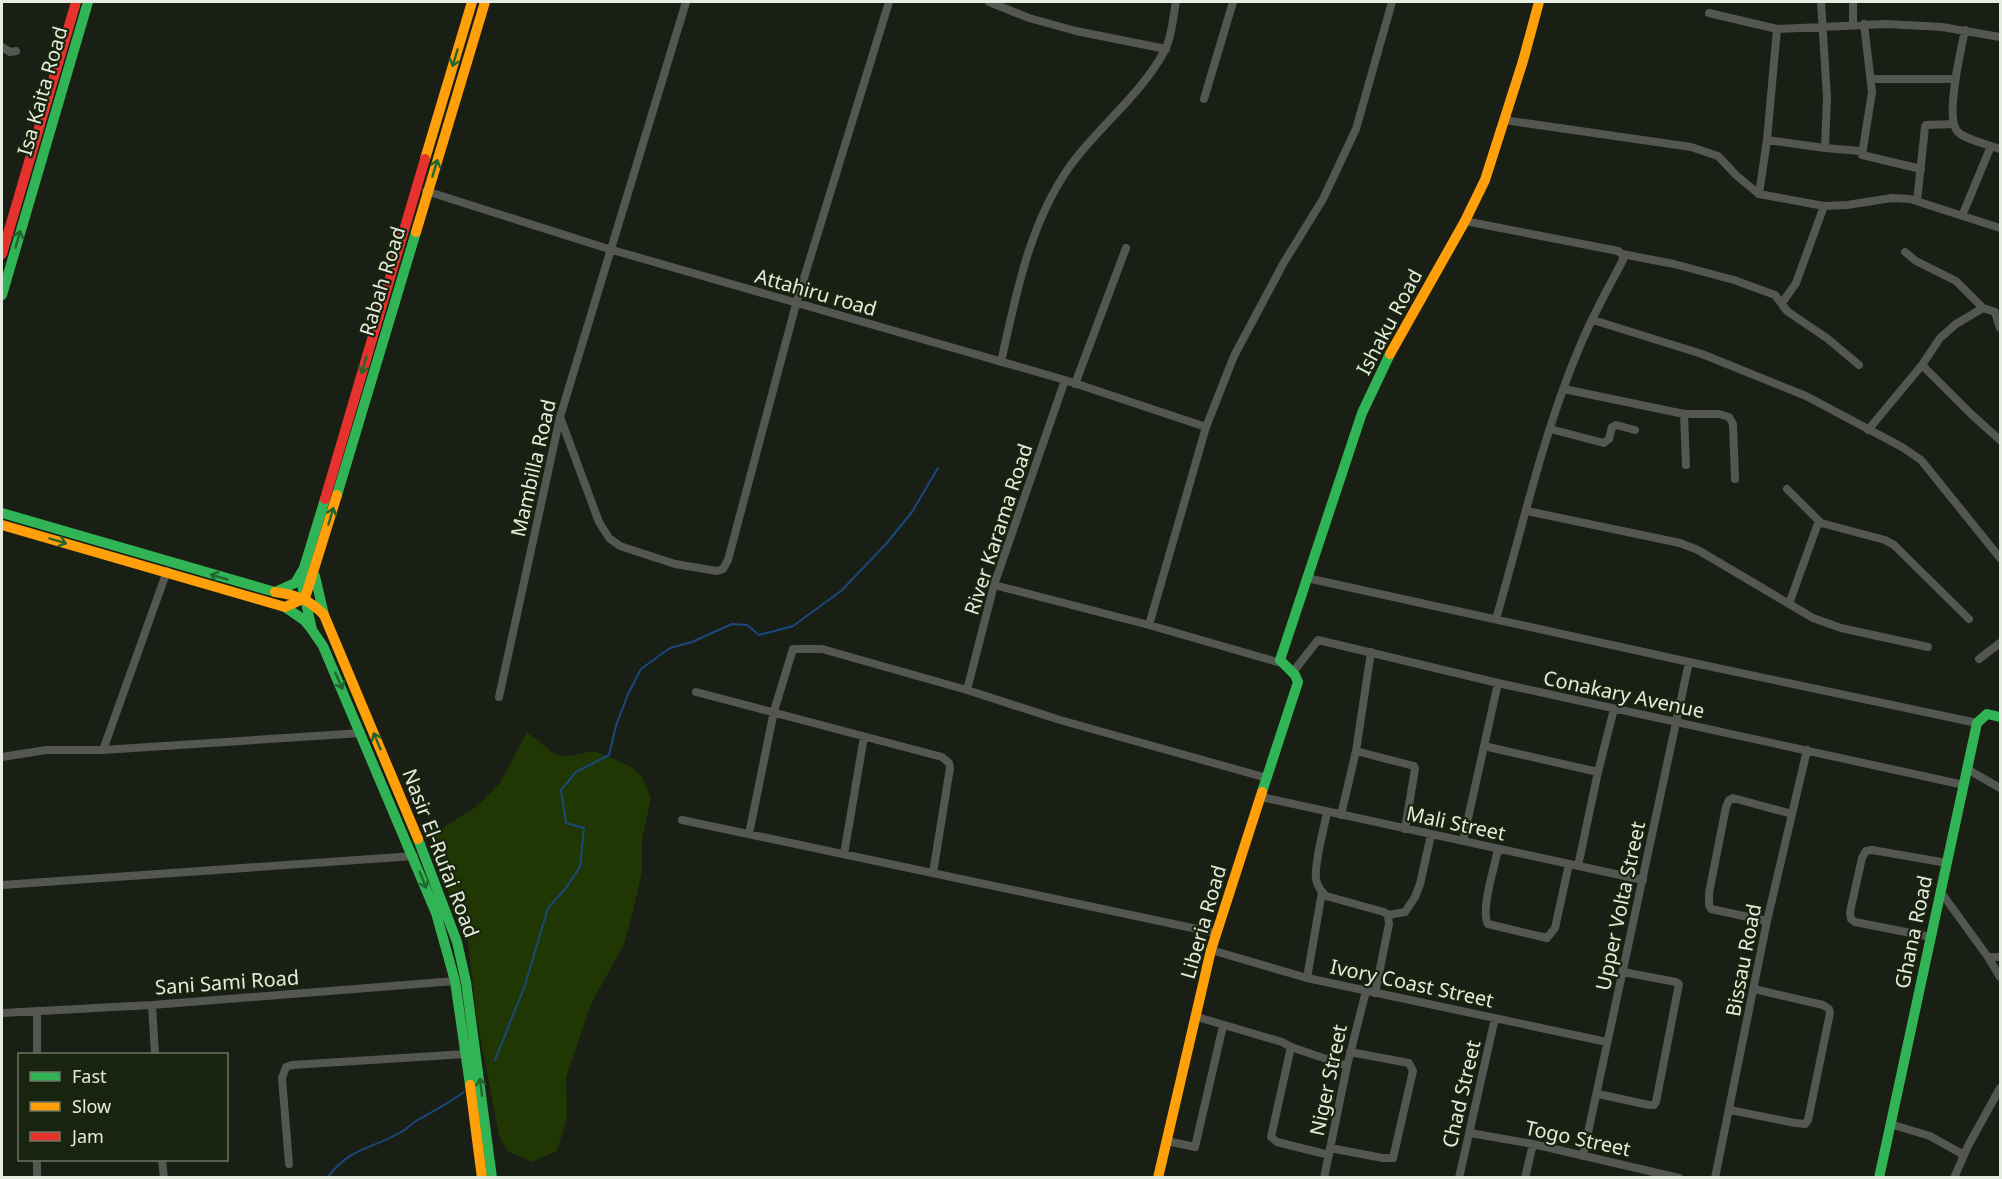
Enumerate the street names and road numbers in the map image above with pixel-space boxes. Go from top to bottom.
street label: Isa Kaita Road [11,23,73,159]
street label: Rabah Road [353,223,411,339]
street label: Attahiru road [752,262,880,322]
street label: Ishaku Road [1350,264,1428,380]
street label: Mambilla Road [504,397,562,539]
street label: River Karama Road [958,440,1038,618]
street label: Conakary Avenue [1541,664,1707,724]
street label: Nasir El-Rufai Road [396,765,486,941]
street label: Mali Street [1404,799,1508,847]
street label: Upper Volta Street [1589,819,1651,993]
street label: Liberia Road [1174,862,1232,982]
street label: Ghana Road [1888,873,1938,991]
street label: Bissau Road [1719,901,1767,1019]
street label: Ivory Coast Street [1328,952,1496,1014]
street label: Sani Sami Road [154,964,300,1000]
street label: Niger Street [1303,1022,1353,1138]
street label: Chad Street [1436,1038,1486,1150]
street label: Togo Street [1523,1114,1633,1162]

